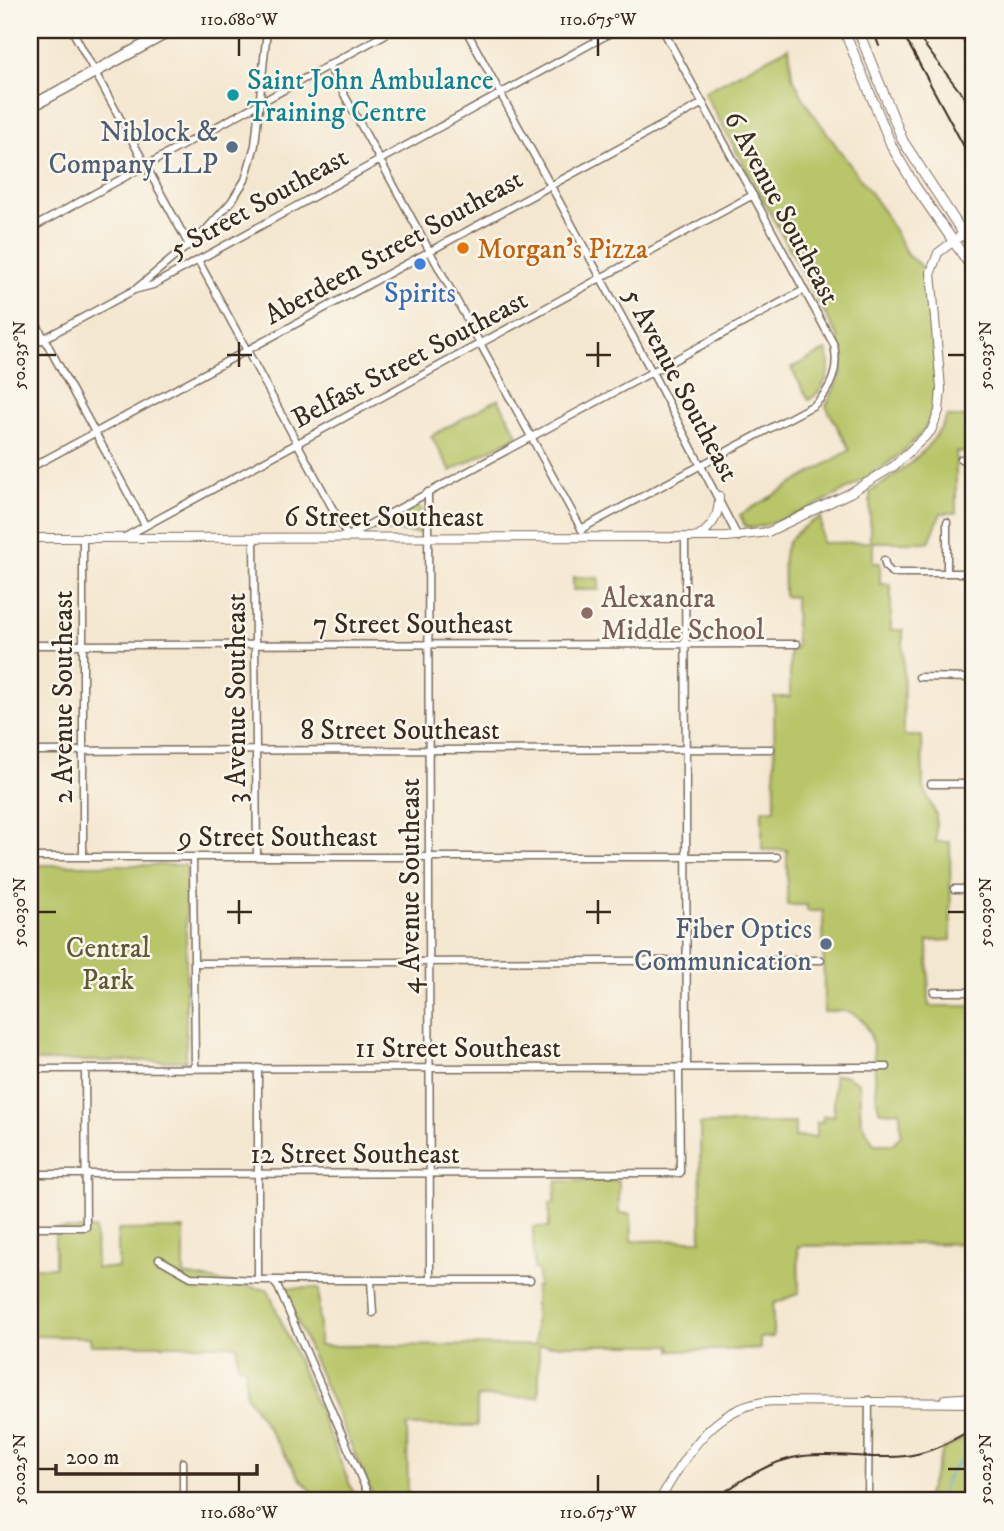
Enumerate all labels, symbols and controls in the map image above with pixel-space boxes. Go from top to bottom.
text: 110.680°W [200,9,278,31]
text: 110.675°W [559,9,637,31]
place label: Saint John Ambulance Training Centre [247,63,494,130]
marker: Saint John Ambulance Training Centre [225,87,241,103]
street label: 6 Avenue Southeast [716,105,847,311]
place label: Niblock & Company LLP [48,115,218,182]
marker: Niblock & Company LLP [224,139,240,155]
street label: 5 Street Southeast [163,140,354,267]
street label: Aberdeen Street Southeast [258,162,529,333]
place label: Morgan's Pizza [477,232,648,267]
marker: Morgan's Pizza [455,240,471,256]
marker: Spirits [412,256,428,272]
place label: Spirits [384,276,456,311]
street label: Belfast Street Southeast [286,282,534,436]
street label: 5 Avenue Southeast [615,282,746,487]
text: 50.035°N [9,320,31,389]
text: 50.035°N [975,320,997,389]
street label: 6 Street Southeast [284,500,484,535]
place label: Alexandra Middle School [601,581,765,648]
street label: 2 Avenue Southeast [46,590,81,804]
street label: 3 Avenue Southeast [219,593,254,803]
marker: Alexandra Middle School [579,605,595,621]
street label: 7 Street Southeast [313,607,513,642]
street label: 8 Street Southeast [300,713,500,748]
street label: 4 Avenue Southeast [393,778,428,994]
street label: 9 Street Southeast [176,820,378,855]
text: 50.030°N [9,877,31,947]
text: 50.030°N [975,877,997,947]
place label: Fiber Optics Communication [634,912,812,979]
park label: Central Park [66,931,151,998]
marker: Fiber Optics Communication [818,936,834,952]
street label: 11 Street Southeast [355,1031,561,1066]
street label: 12 Street Southeast [250,1137,460,1172]
text: 50.025°N [9,1433,31,1504]
scale bar [56,1433,257,1477]
text: 50.025°N [975,1433,997,1504]
text: 200 m [66,1445,119,1471]
text: 110.680°W [200,1502,278,1524]
text: 110.675°W [559,1502,637,1524]

